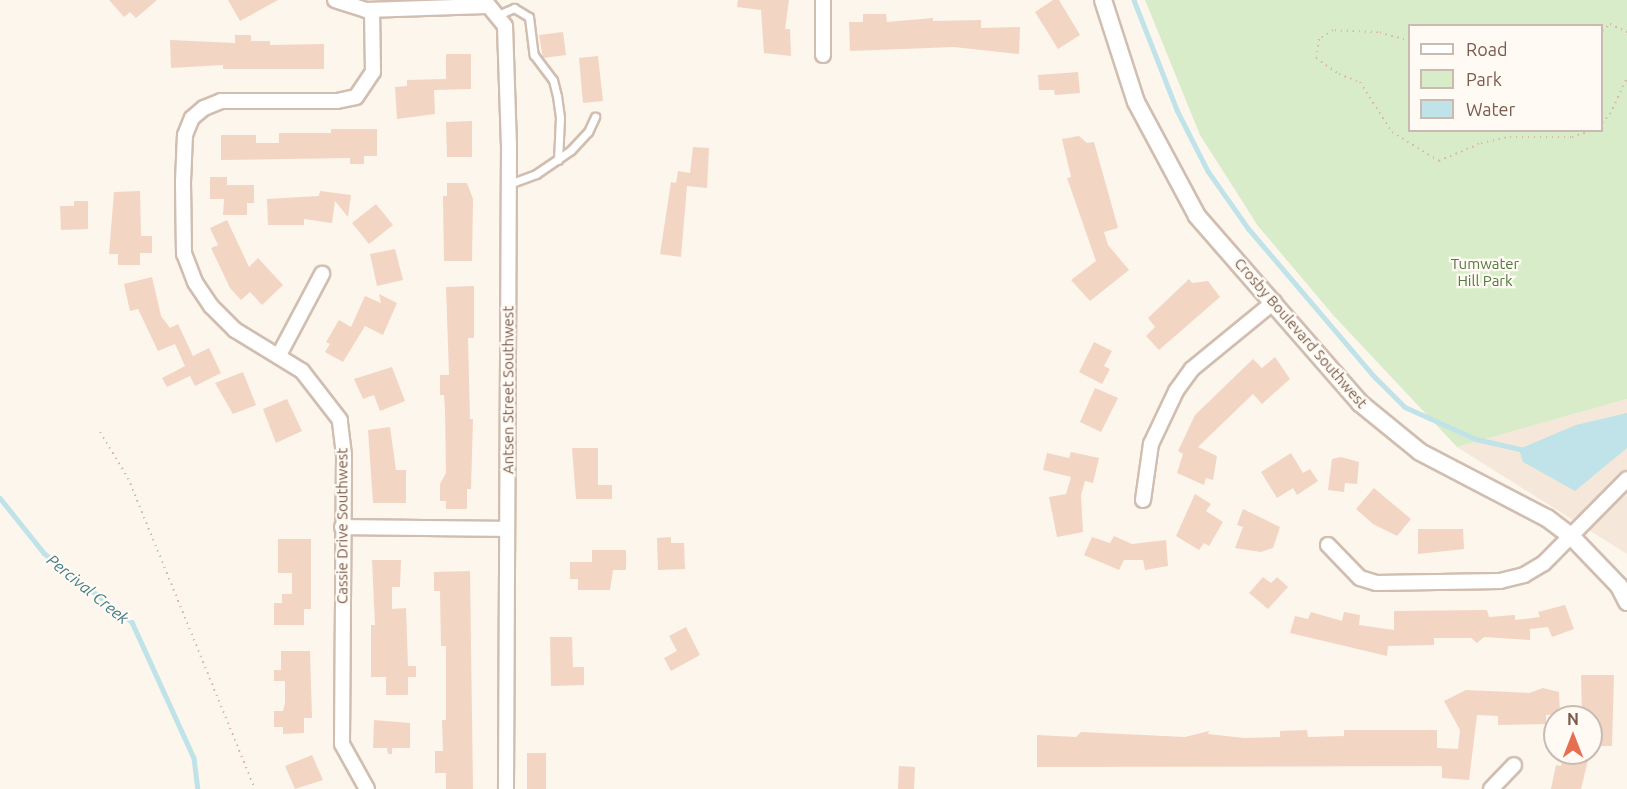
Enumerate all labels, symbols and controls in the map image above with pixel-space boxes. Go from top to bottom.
legend [1408,24,1603,132]
text: Road [1466,39,1508,59]
text: Park [1466,69,1502,89]
text: Water [1466,99,1515,119]
street label: Crosby Boulevard Southwest [1231,254,1371,412]
park label: Tumwater Hill Park [1451,254,1519,289]
street label: Antsen Street Southwest [499,306,517,474]
street label: Cassie Drive Southwest [333,448,351,604]
water label: Percival Creek [43,550,133,628]
north arrow [1543,705,1603,765]
text: N [1567,710,1579,728]

